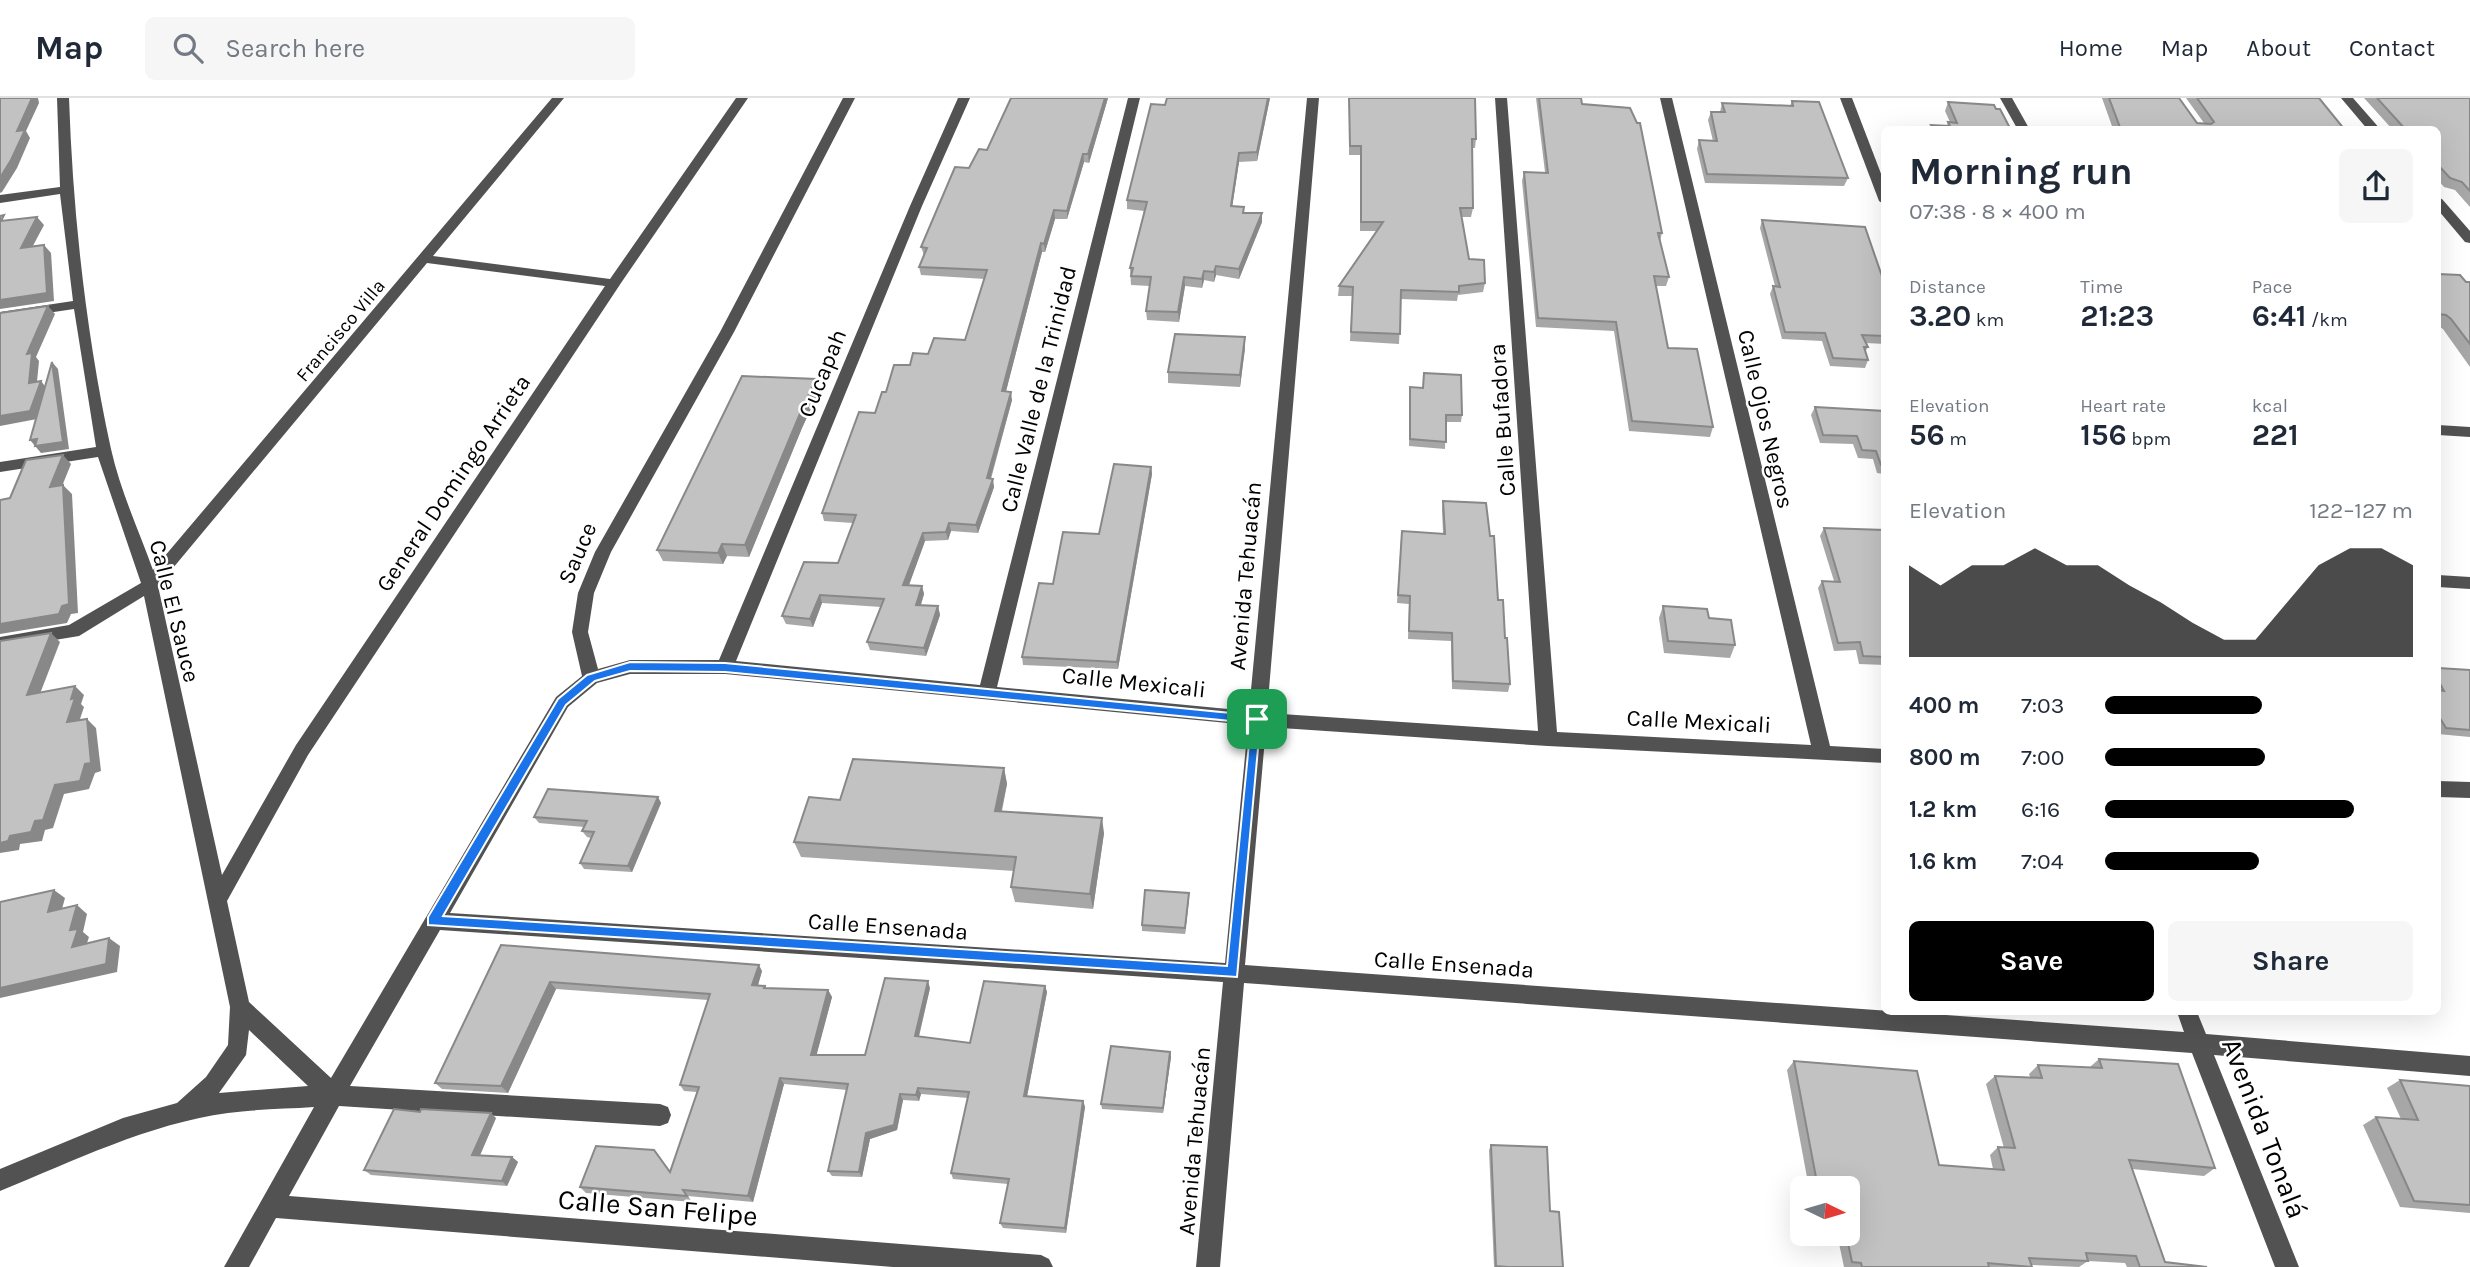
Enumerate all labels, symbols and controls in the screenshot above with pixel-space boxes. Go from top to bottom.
search box [145,17,635,80]
text: Map [35,29,103,67]
icon: search [169,29,207,67]
text: Search here [225,33,365,64]
text: Home [2059,34,2123,62]
text: Map [2161,34,2208,62]
text: About [2246,34,2311,62]
text: Contact [2349,34,2435,62]
text: Morning run [1909,149,2133,194]
button: share [2339,149,2413,223]
text: 07:38 · 8 × 400 m [1909,198,2086,225]
street label: Calle Valle de la Trinidad [995,263,1082,515]
street label: Francisco Villa [292,275,390,386]
text: Distance [1909,276,1986,298]
text: Time [2080,276,2123,298]
text: Pace [2252,276,2292,298]
text: 3.20 [1909,298,1971,334]
text: 21:23 [2080,298,2154,334]
text: 6:41 [2252,298,2307,334]
text: km [1971,309,2004,331]
text: /km [2307,309,2348,331]
street label: Cucapah [793,325,852,421]
street label: Calle Ojos Negros [1732,327,1799,511]
street label: Calle Bufadora [1484,343,1521,497]
street label: General Domingo Arrieta [371,370,536,597]
text: Elevation [1909,395,1989,417]
text: Heart rate [2080,395,2166,417]
text: kcal [2252,395,2288,417]
text: 56 [1909,417,1945,453]
text: 156 [2080,417,2127,453]
text: 221 [2252,417,2299,453]
text: m [1945,428,1967,450]
text: bpm [2127,428,2171,450]
street label: Avenida Tehuacán [1224,481,1267,671]
text: Elevation [1909,497,2006,524]
text: 122–127 m [2309,497,2413,524]
street label: Sauce [552,518,602,588]
street label: Calle El Sauce [144,537,205,685]
street label: Calle Mexicali [1061,662,1207,703]
pin [1227,689,1287,749]
text: 400 m [1909,692,1979,719]
text: 7:03 [2021,692,2064,719]
icon: arrive [1238,700,1276,738]
street label: Calle Mexicali [1626,704,1772,739]
text: 800 m [1909,744,1981,771]
text: 7:00 [2021,744,2064,771]
text: 1.2 km [1909,796,1977,823]
text: 6:16 [2021,796,2060,823]
text: 1.6 km [1909,848,1977,875]
text: 7:04 [2021,848,2064,875]
street label: Calle Ensenada [807,907,969,946]
button: Save [1909,921,2154,1001]
button: Share [2168,921,2413,1001]
street label: Calle Ensenada [1373,945,1535,984]
street label: Avenida Tonalá [2215,1033,2314,1223]
street label: Avenida Tehuacán [1173,1046,1216,1236]
north arrow [1790,1176,1860,1246]
map controls [1790,1176,1860,1246]
street label: Calle San Felipe [557,1182,759,1233]

